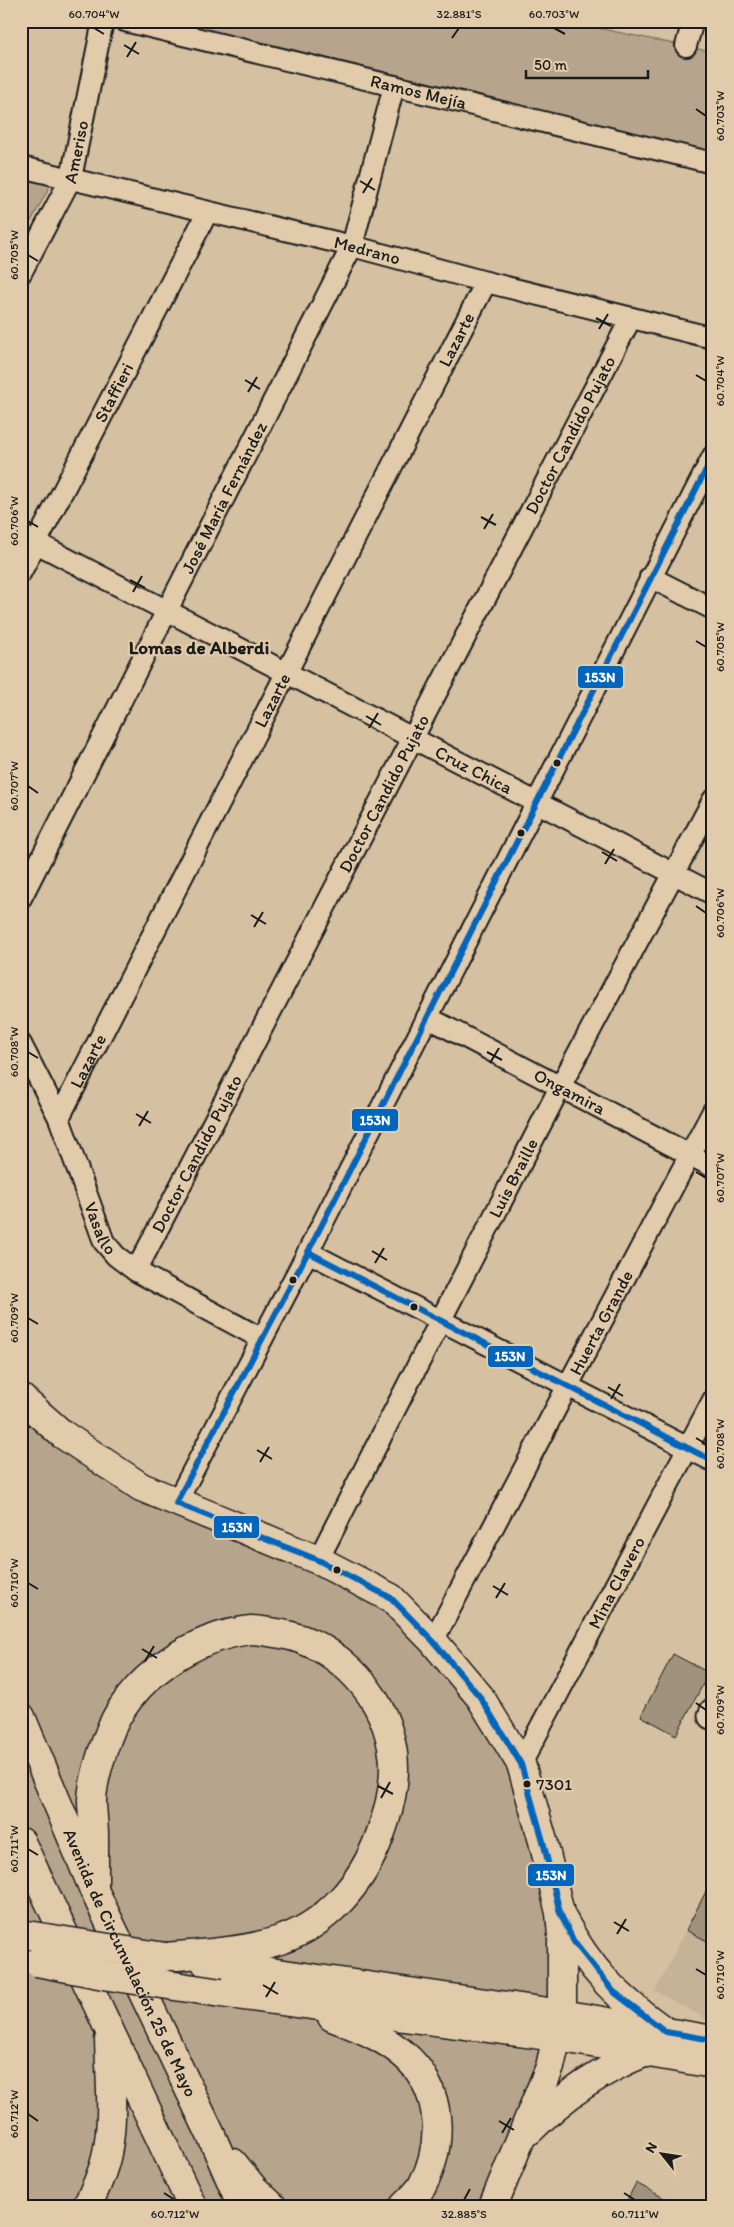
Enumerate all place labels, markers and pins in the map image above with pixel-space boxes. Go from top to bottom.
unlabelled marker [552,758,562,768]
unlabelled marker [516,828,526,838]
unlabelled marker [288,1275,298,1285]
unlabelled marker [409,1302,419,1312]
unlabelled marker [332,1565,342,1575]
place label: 7301 [536,1774,572,1794]
marker: 7301 [522,1779,532,1789]

